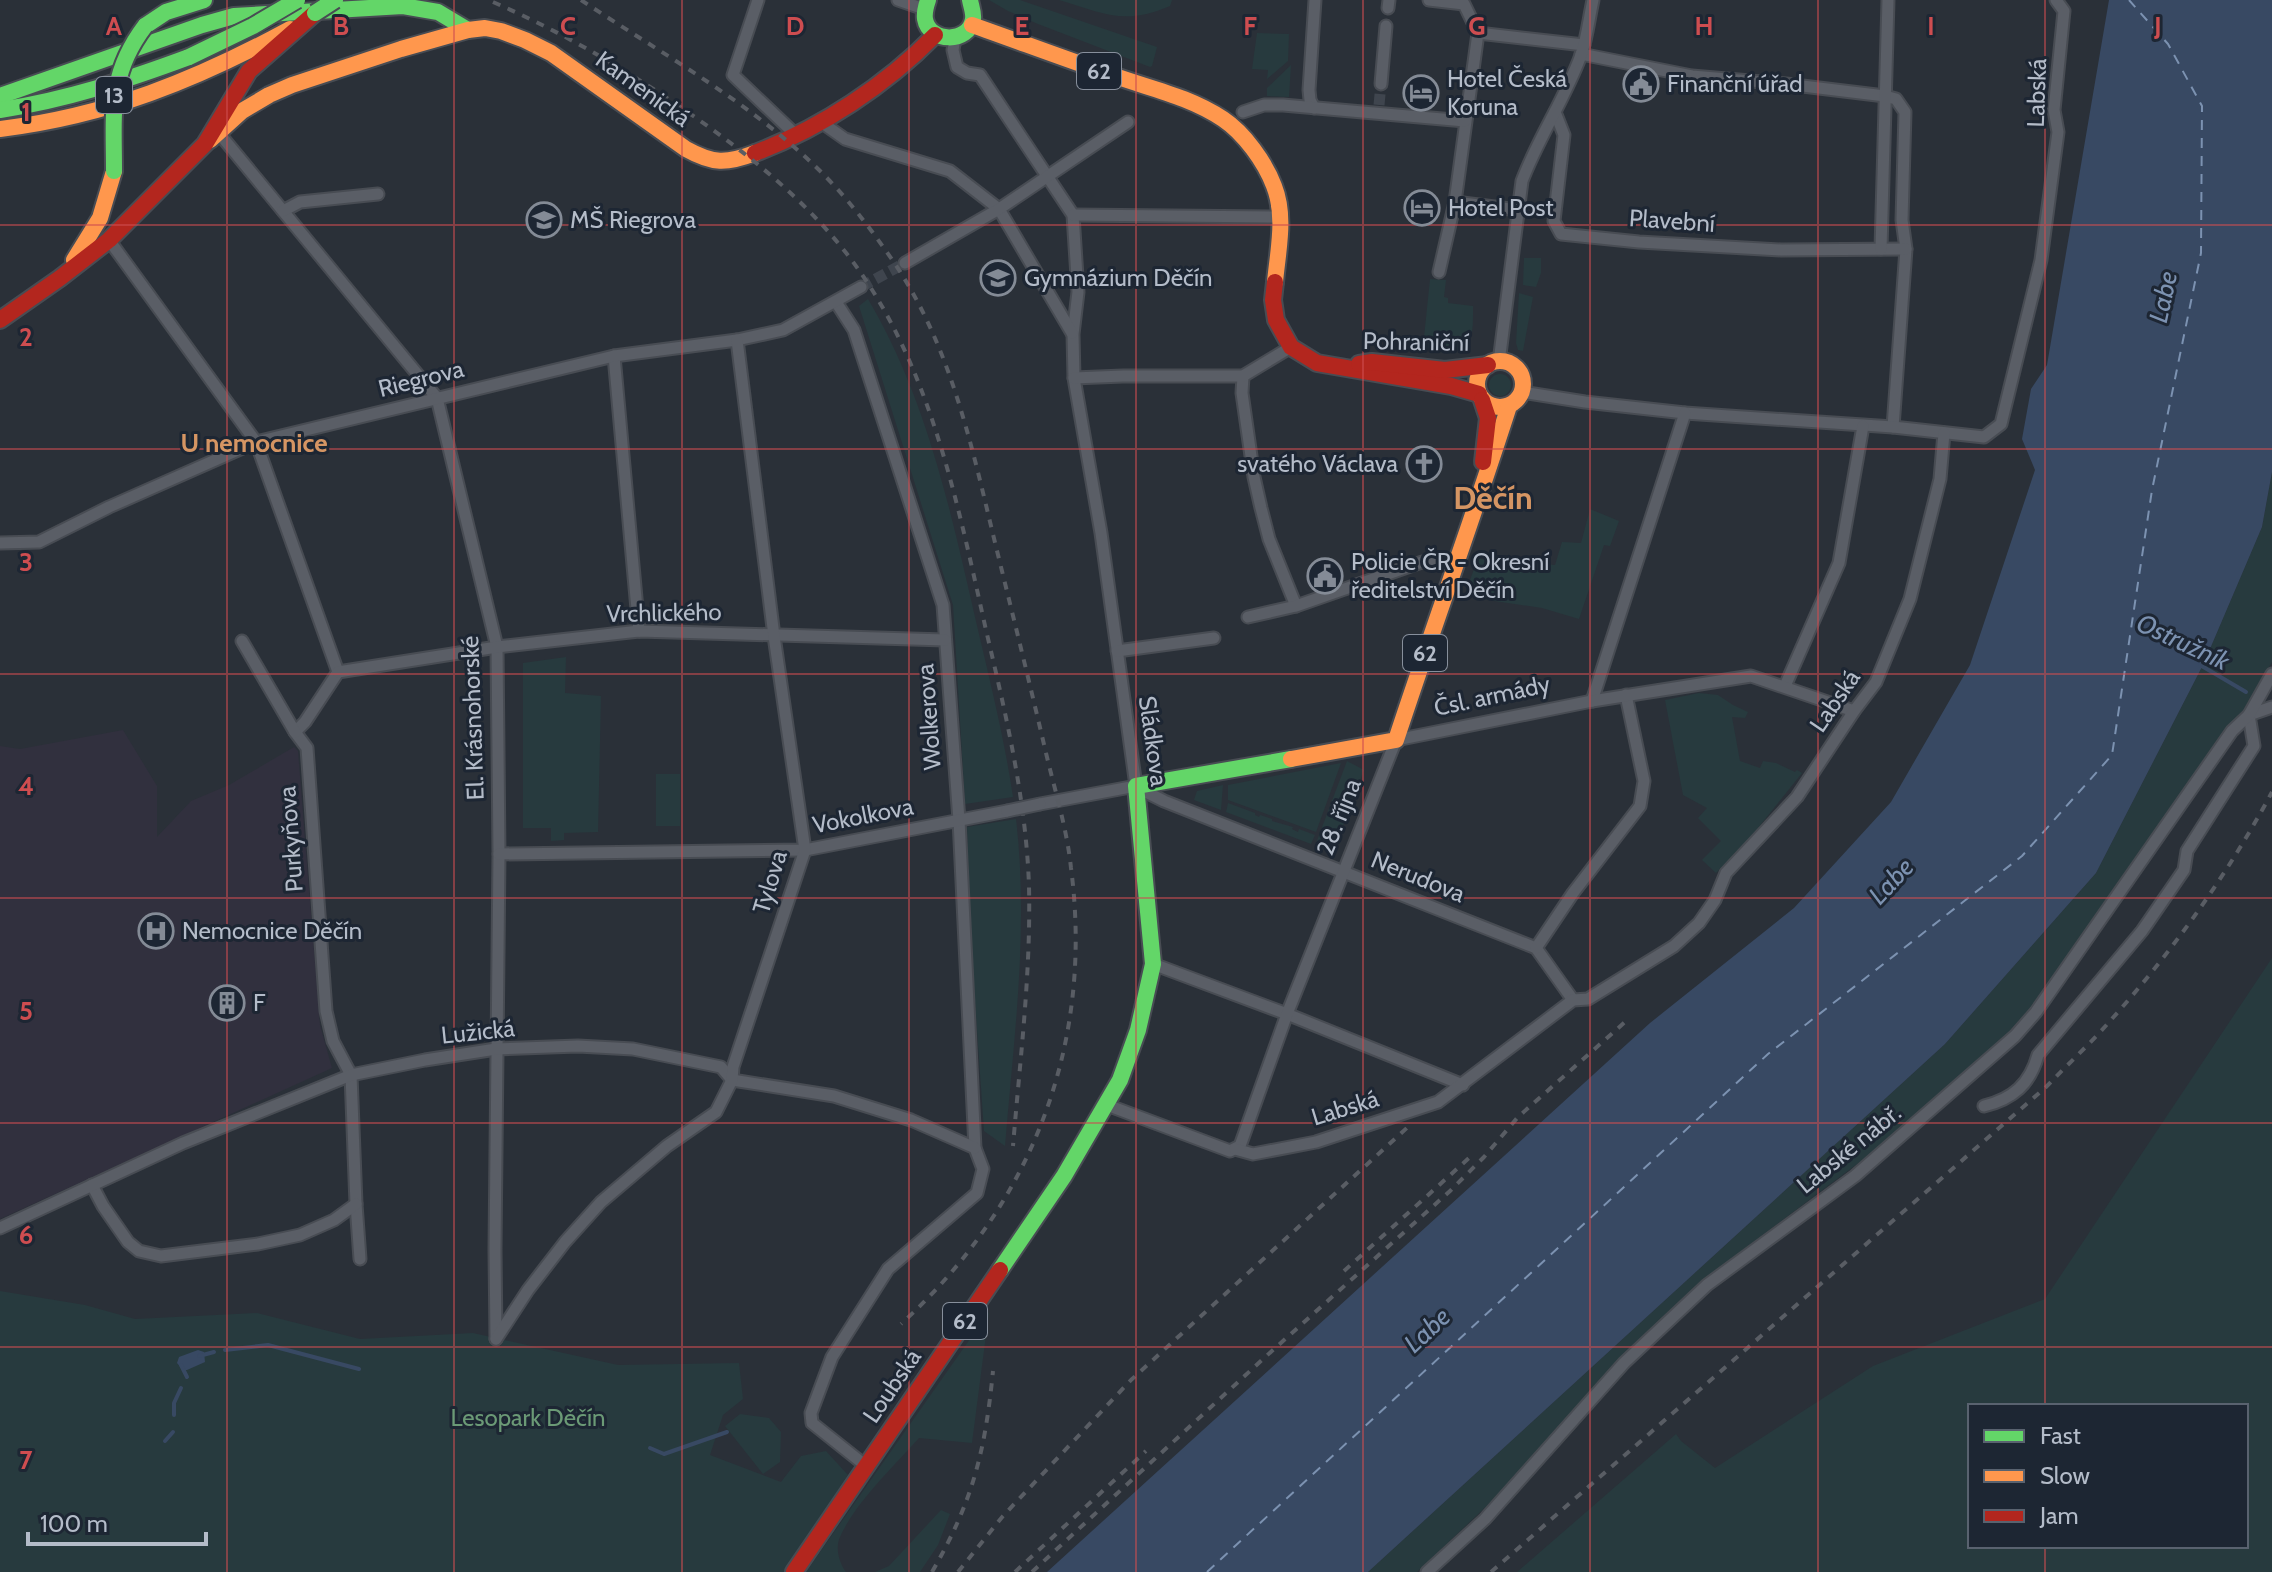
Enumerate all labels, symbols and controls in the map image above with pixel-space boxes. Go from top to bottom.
text: A [106,10,123,42]
text: B [333,10,349,42]
text: C [560,10,576,42]
text: D [786,10,804,42]
text: E [1015,10,1029,42]
text: F [1243,10,1257,42]
text: G [1468,10,1486,42]
text: H [1695,10,1713,42]
text: I [1927,10,1935,42]
text: J [2153,10,2162,42]
street label: Kamenická [590,45,697,133]
road number: 62 [1077,53,1121,89]
street label: Labská [2021,58,2052,128]
place label: Hotel Česká Koruna [1447,64,1568,121]
public building icon: Finanční úřad [1622,65,1660,103]
place label: Finanční úřad [1667,69,1803,98]
hotel icon: Hotel Česká Koruna [1402,74,1440,112]
road number: 13 [96,77,132,113]
text: 1 [21,96,31,128]
hotel icon: Hotel Post [1403,189,1441,227]
place label: Hotel Post [1448,193,1554,222]
school or university icon: MŠ Riegrova [525,201,563,239]
street label: Plavební [1628,203,1716,238]
place label: MŠ Riegrova [570,205,696,234]
school or university icon: Gymnázium Děčín [979,259,1017,297]
place label: Gymnázium Děčín [1024,263,1212,292]
water label: Labe [2142,268,2184,326]
text: 2 [19,321,33,353]
street label: Pohraniční [1363,326,1469,357]
street label: Riegrova [375,354,467,403]
district label: U nemocnice [180,427,328,459]
church icon: svatého Václava [1405,445,1443,483]
place label: svatého Václava [1237,449,1398,478]
district label: Děčín [1453,478,1533,517]
text: 3 [19,546,33,578]
place label: Policie ČR - Okresní ředitelství Děčín [1351,547,1549,604]
public building icon: Policie ČR - Okresní ředitelství Děčín [1306,557,1344,595]
street label: Vrchlického [606,597,722,628]
water label: Ostružník [2132,607,2235,678]
street label: El. Krásnohorské [455,635,490,801]
road number: 62 [1403,635,1447,671]
street label: Wolkerova [910,662,947,771]
street label: Labská [1803,664,1866,737]
street label: Čsl. armády [1431,669,1553,722]
street label: Sládkova [1133,694,1174,788]
text: 4 [18,770,34,802]
street label: 28. října [1310,774,1367,859]
street label: Purkyňova [272,785,309,893]
street label: Vokolkova [810,791,916,839]
street label: Nerudova [1367,845,1470,909]
street label: Tylova [746,846,793,917]
water label: Labe [1862,851,1920,911]
hospital icon: Nemocnice Děčín [137,912,175,950]
place label: Nemocnice Děčín [182,916,362,945]
building icon: F [208,984,246,1022]
place label: F [253,988,266,1017]
text: 5 [19,995,33,1027]
street label: Lužická [440,1013,517,1050]
street label: Labská [1308,1083,1383,1131]
street label: Labské nábř. [1791,1098,1907,1199]
text: 6 [19,1219,33,1251]
water label: Labe [1397,1301,1457,1359]
road number: 62 [943,1303,987,1339]
street label: Loubská [856,1343,927,1428]
park label: Lesopark Děčín [451,1403,605,1432]
legend [1968,1404,2248,1548]
text: Fast [2040,1421,2081,1450]
text: 7 [19,1444,33,1476]
text: Slow [2040,1461,2090,1490]
scale bar [28,1496,206,1546]
text: Jam [2039,1501,2078,1530]
text: 100 m [40,1509,108,1538]

